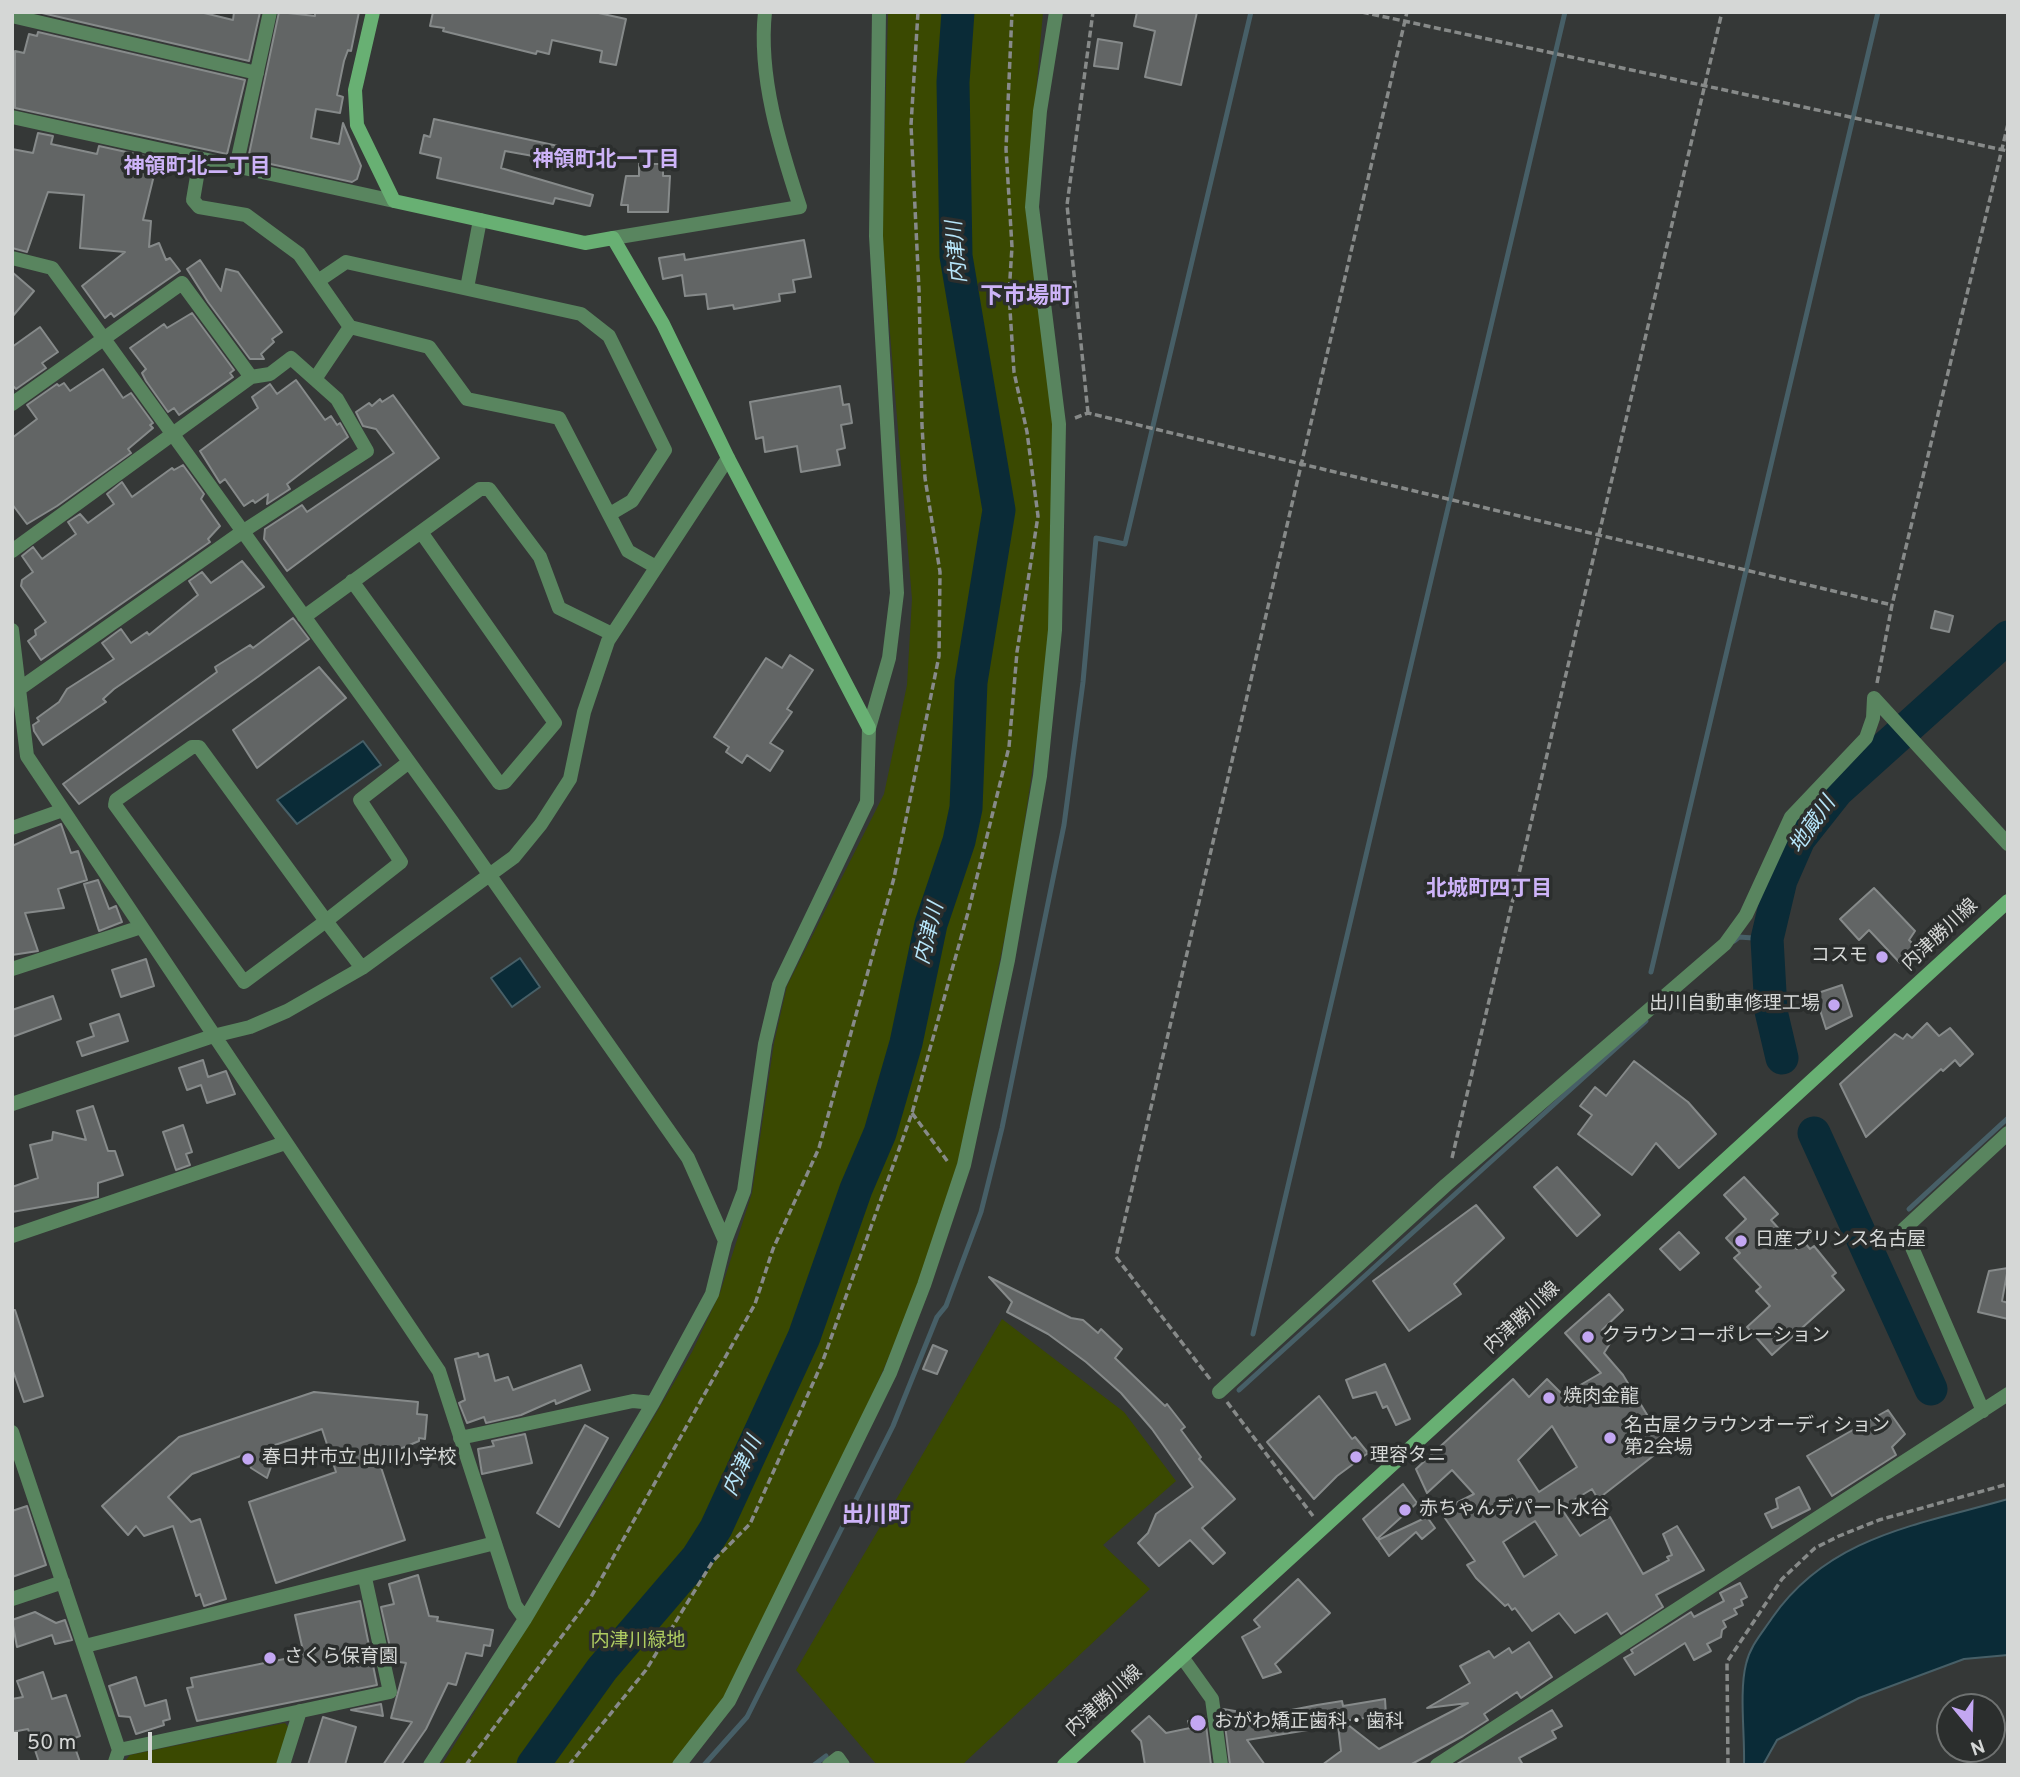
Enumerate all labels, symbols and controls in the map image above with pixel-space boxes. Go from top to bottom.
district label: 神領町北一丁目 [533,149,679,175]
district label: 神領町北二丁目 [124,156,270,182]
water label: 内津川 [944,220,974,284]
district label: 下市場町 [980,284,1072,312]
water label: 地蔵川 [1786,793,1842,859]
district label: 北城町四丁目 [1426,878,1552,904]
street label: 内津勝川線 [1898,895,1984,977]
water label: 内津川 [911,900,951,968]
place label: コスモ [1811,946,1868,968]
marker: コスモ [1874,949,1890,965]
place label: 出川自動車修理工場 [1649,994,1820,1016]
marker: 出川自動車修理工場 [1826,997,1842,1013]
place label: 日産プリンス名古屋 [1755,1230,1926,1252]
marker: 日産プリンス名古屋 [1733,1233,1749,1249]
street label: 内津勝川線 [1480,1278,1566,1360]
place label: クラウンコーポレーション [1602,1326,1830,1348]
marker: クラウンコーポレーション [1580,1329,1596,1345]
place label: 焼肉金龍 [1563,1387,1639,1409]
marker: 焼肉金龍 [1541,1390,1557,1406]
place label: 名古屋クラウンオーディション 第2会場 [1624,1416,1890,1460]
marker: 名古屋クラウンオーディション 第2会場 [1602,1430,1618,1446]
water label: 内津川 [719,1433,769,1501]
place label: 理容タニ [1370,1446,1446,1468]
place label: 春日井市立 出川小学校 [262,1448,456,1470]
marker: 理容タニ [1348,1449,1364,1465]
marker: 春日井市立 出川小学校 [240,1451,256,1467]
place label: 赤ちゃんデパート水谷 [1419,1499,1609,1521]
marker: 赤ちゃんデパート水谷 [1397,1502,1413,1518]
district label: 出川町 [842,1503,910,1531]
park label: 内津川緑地 [591,1631,685,1653]
place label: さくら保育園 [284,1647,398,1669]
marker: さくら保育園 [262,1650,278,1666]
street label: 内津勝川線 [1062,1662,1148,1742]
north arrow [1936,1693,2006,1763]
place label: おがわ矯正歯科・歯科 [1214,1712,1404,1734]
marker: おがわ矯正歯科・歯科 [1188,1713,1208,1733]
scale bar [18,1718,156,1762]
text: 50 m [27,1730,76,1757]
text: N [1967,1732,1988,1760]

